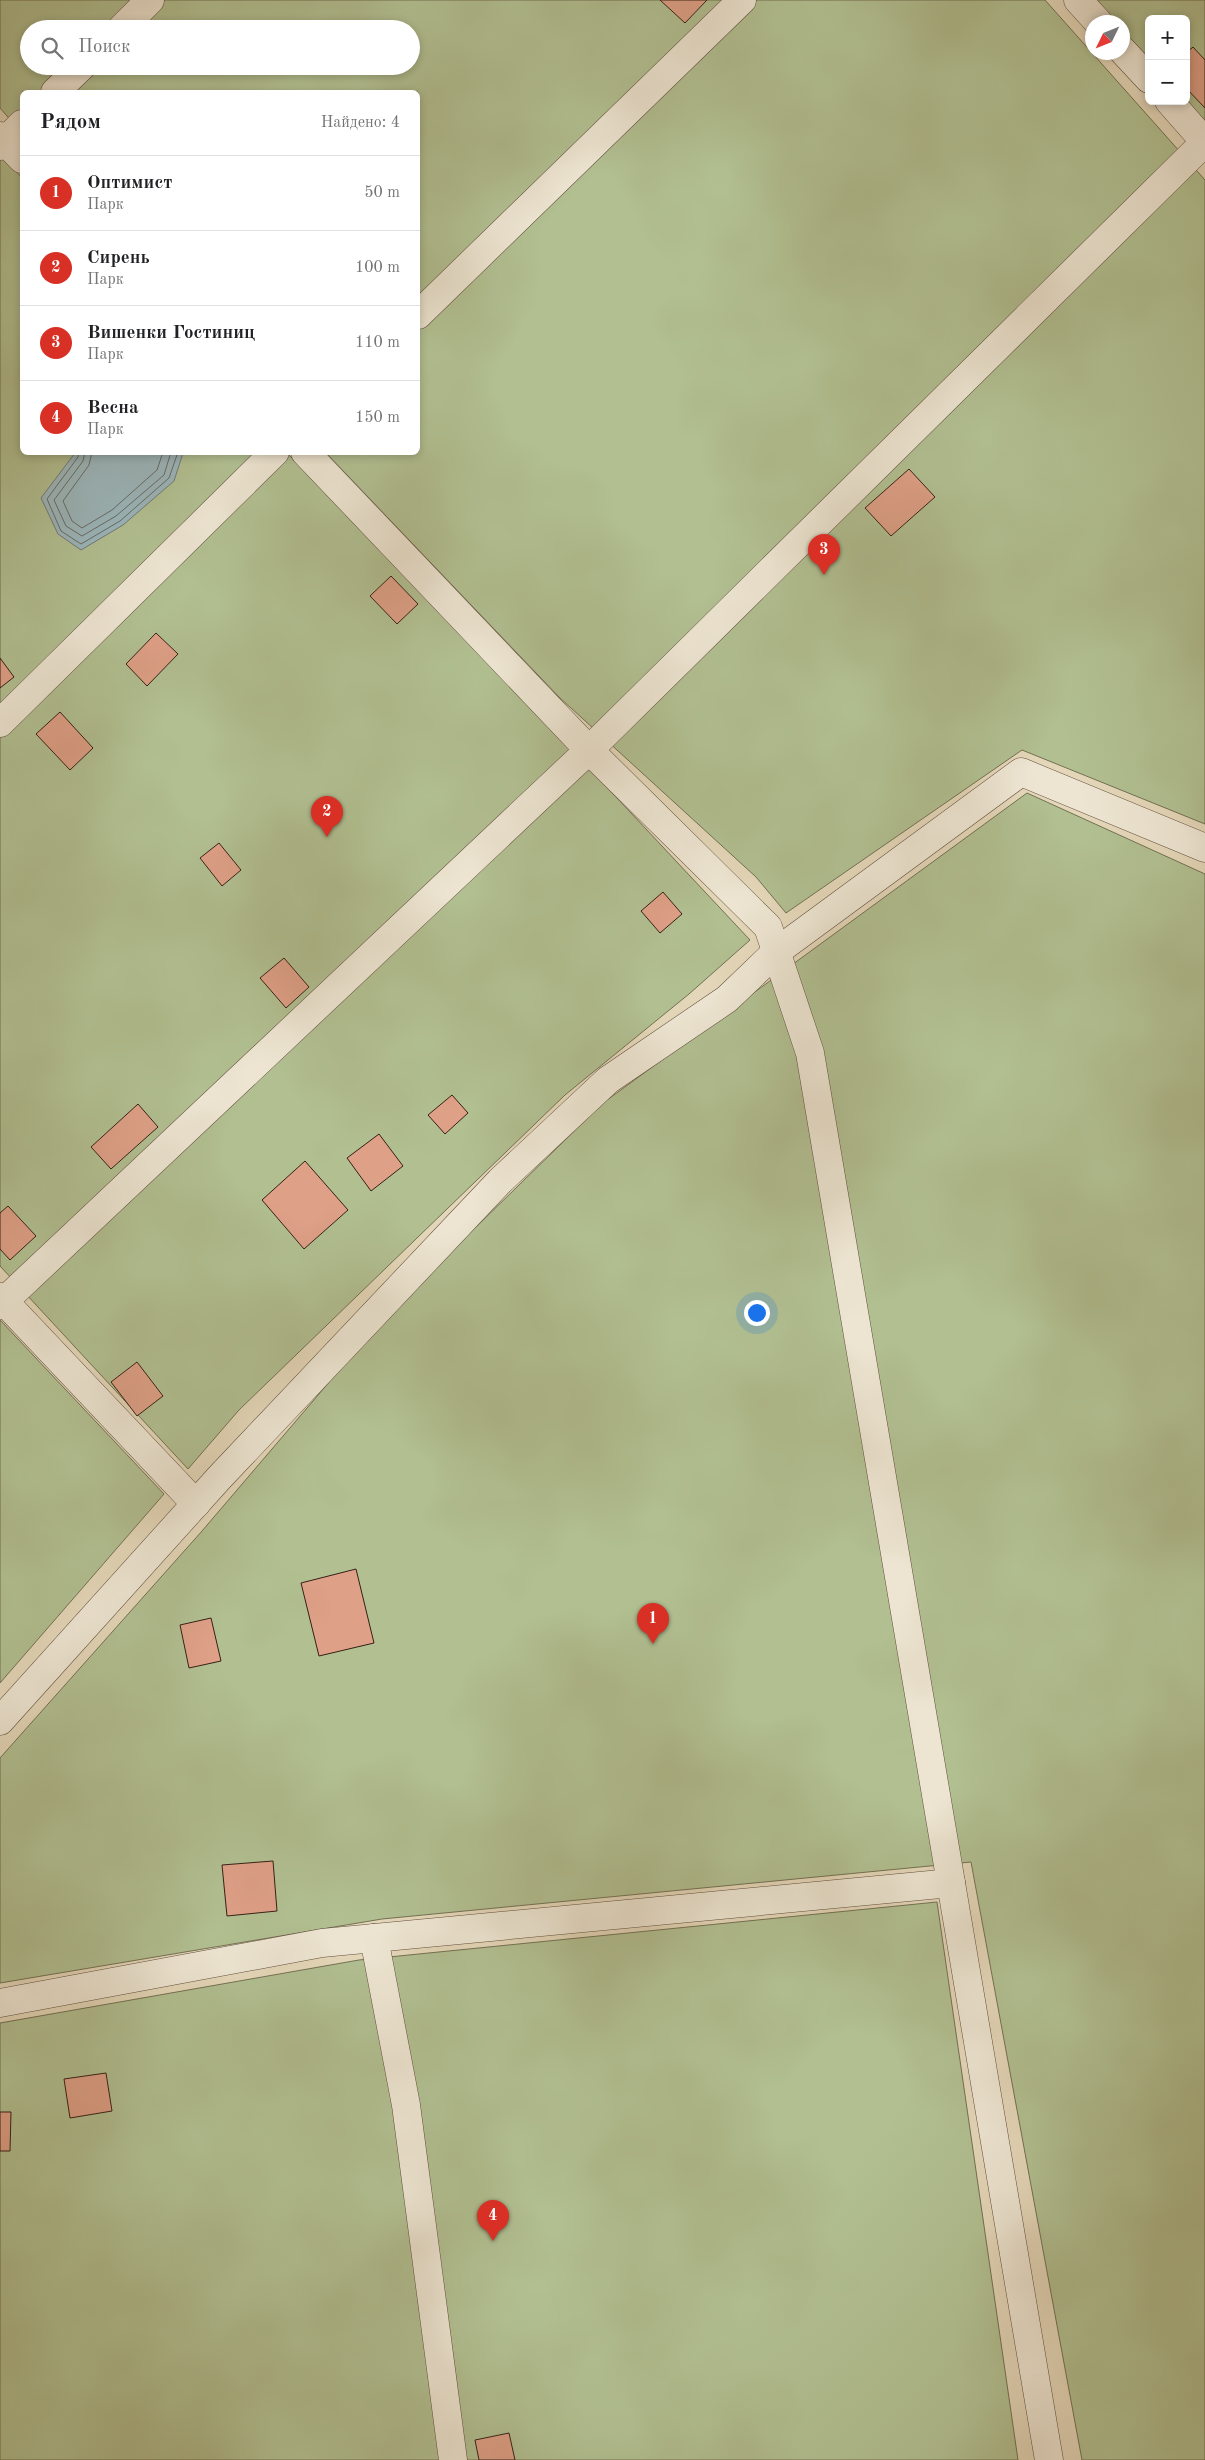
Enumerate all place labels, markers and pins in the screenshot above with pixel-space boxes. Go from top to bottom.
pin: 3 [808,534,840,575]
pin: 2 [311,796,343,837]
pin: 1 [637,1603,669,1644]
pin: 4 [477,2200,509,2241]

